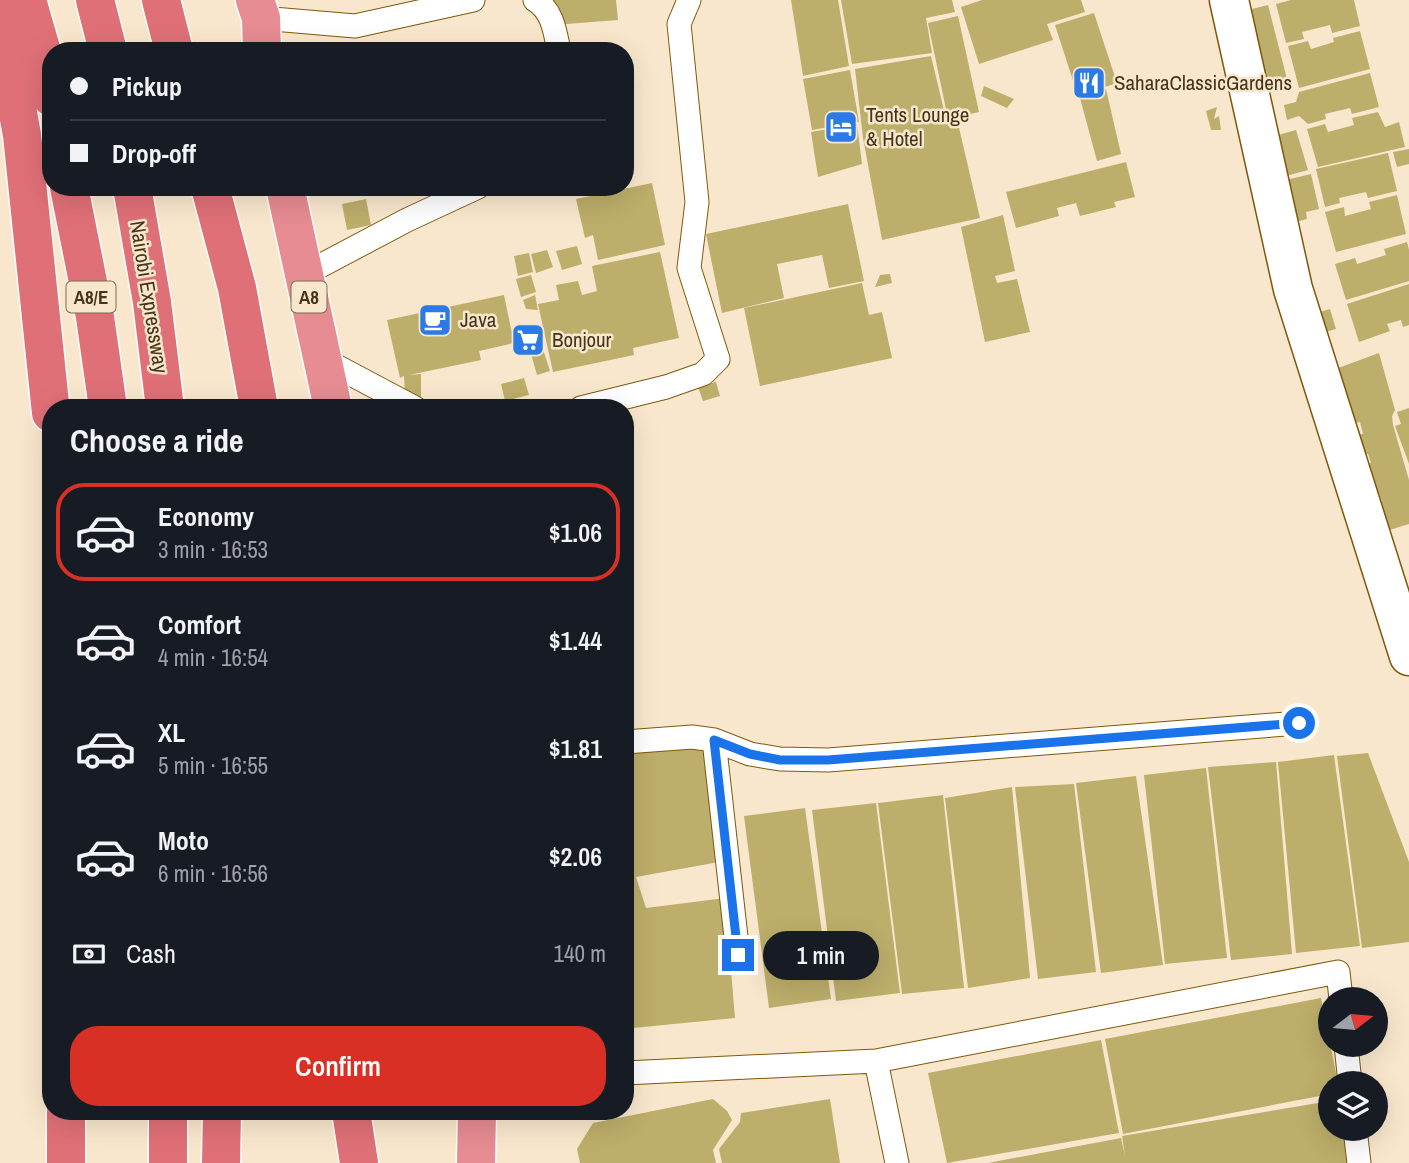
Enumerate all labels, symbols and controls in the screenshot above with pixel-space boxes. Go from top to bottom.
restaurant icon: SaharaClassicGardens [1070,64,1108,102]
place label: SaharaClassicGardens [1114,68,1292,97]
text: Pickup [112,69,182,104]
place label: Tents Lounge & Hotel [866,100,969,153]
hotel icon: Tents Lounge & Hotel [822,108,860,146]
text: Drop-off [112,136,196,171]
street label: Nairobi Expressway [123,219,176,376]
road number: A8/E [66,282,116,312]
road number: A8 [292,282,326,312]
cafe icon: Java [416,301,454,339]
place label: Java [460,305,497,334]
supermarket icon: Bonjour [509,321,547,359]
place label: Bonjour [552,325,612,354]
text: Choose a ride [70,419,244,462]
text: Economy [158,499,254,534]
icon: car [74,501,137,564]
text: $1.06 [549,515,602,550]
text: 3 min · 16:53 [158,534,268,565]
text: Comfort [158,607,241,642]
icon: car [74,609,137,672]
text: $1.44 [549,623,602,658]
text: 4 min · 16:54 [158,642,268,673]
route start [1283,707,1315,739]
text: XL [158,715,185,750]
icon: car [74,717,137,780]
text: $1.81 [549,731,602,766]
text: 5 min · 16:55 [158,750,268,781]
text: Moto [158,823,209,858]
icon: car [74,825,137,888]
text: $2.06 [549,839,602,874]
text: 6 min · 16:56 [158,858,268,889]
callout: 1 min [762,930,878,979]
icon: cash [70,935,108,973]
text: Cash [126,936,176,971]
text: 140 m [554,938,606,969]
route end [722,939,754,971]
text: 1 min [797,940,845,971]
north arrow [1318,987,1388,1057]
map controls [1318,987,1388,1141]
button: Confirm [70,1026,606,1106]
button: layers [1318,1071,1388,1141]

